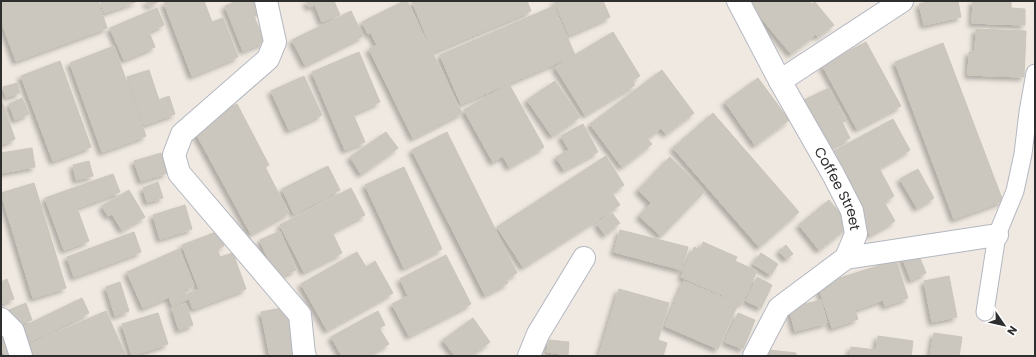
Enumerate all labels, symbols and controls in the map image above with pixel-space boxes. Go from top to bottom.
street label: Coffee Street [809,143,865,232]
north arrow [984,305,1024,345]
text: N [1003,323,1021,338]

